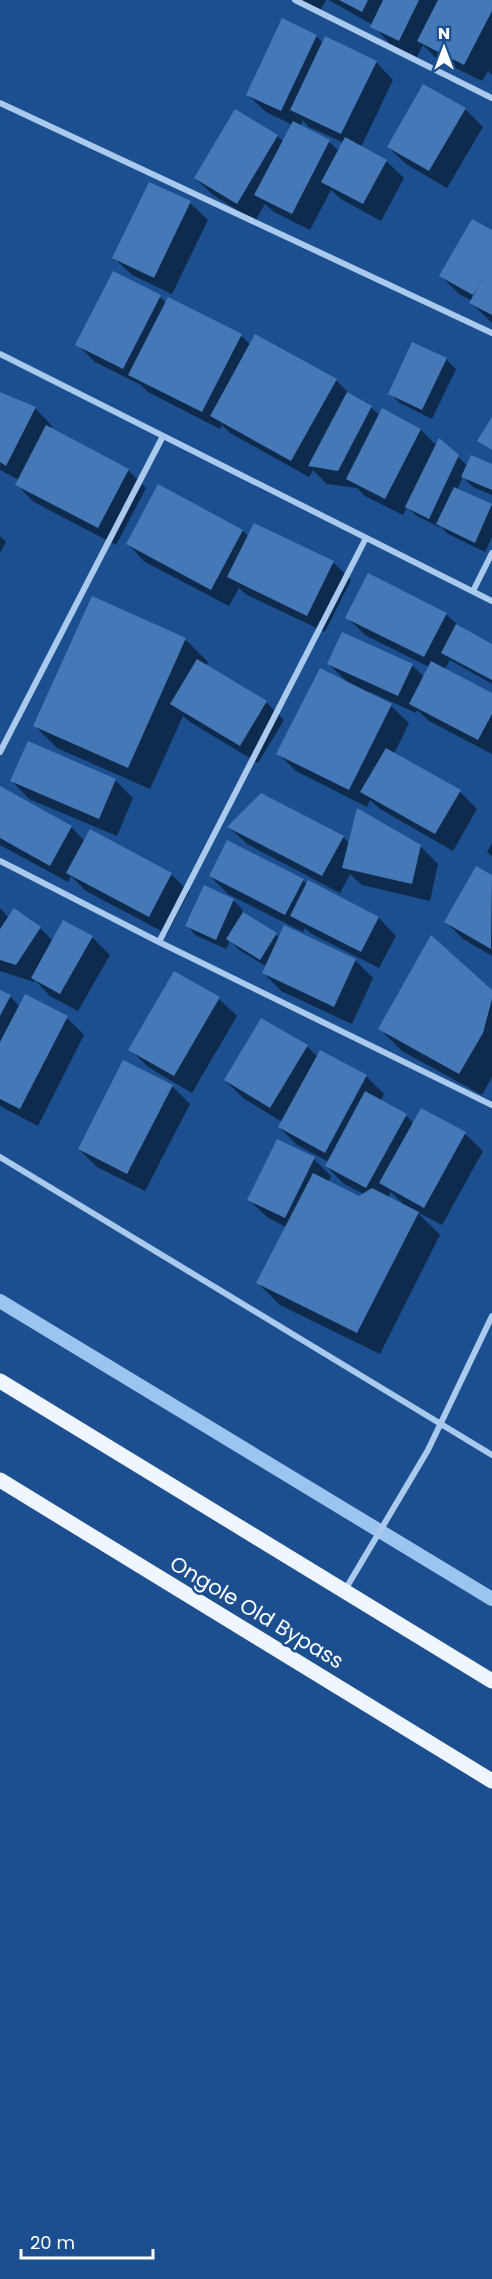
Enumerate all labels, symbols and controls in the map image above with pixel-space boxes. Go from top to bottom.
north arrow [414,18,474,78]
text: N [438,22,450,45]
street label: Ongole Old Bypass [165,1549,349,1675]
scale bar [21,2222,153,2260]
text: 20 m [30,2230,75,2255]

